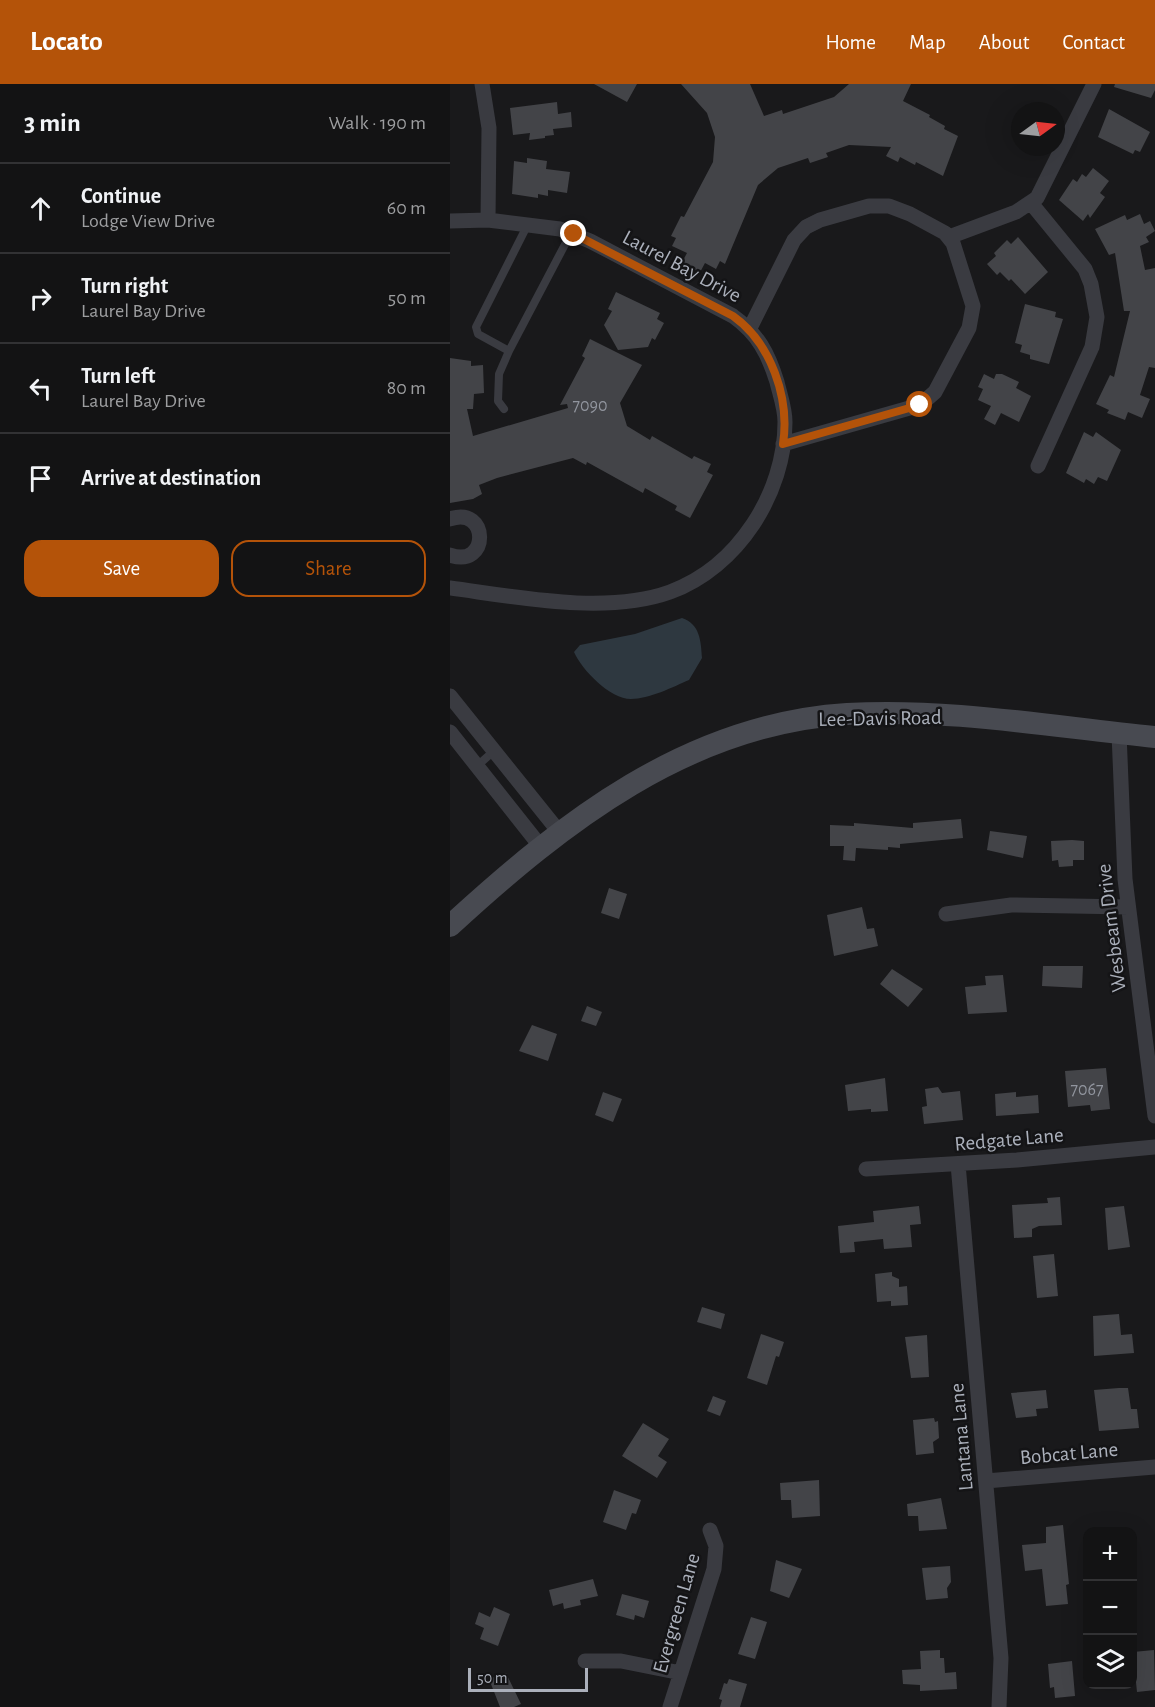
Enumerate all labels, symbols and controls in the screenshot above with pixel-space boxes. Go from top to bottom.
text: Locato [30,28,103,56]
text: Home [825,32,876,53]
text: Map [909,32,946,53]
text: About [979,32,1029,53]
text: Contact [1062,32,1125,53]
north arrow [1011,102,1065,156]
text: 3 min [24,110,81,136]
text: Walk · 190 m [329,113,426,133]
text: Continue [81,185,161,207]
icon: ahead [24,192,57,225]
text: 60 m [387,198,426,218]
text: Lodge View Drive [81,211,215,231]
route end [560,220,586,246]
street label: Laurel Bay Drive [619,226,744,306]
text: Turn right [81,275,168,297]
icon: right [24,282,57,315]
text: 50 m [388,288,426,308]
text: Laurel Bay Drive [81,301,206,321]
text: Turn left [81,365,155,387]
icon: left [24,372,57,405]
text: 80 m [387,378,426,398]
text: Laurel Bay Drive [81,391,206,411]
route start [906,391,932,417]
house number: 7090 [573,397,607,415]
icon: arrive [24,462,57,495]
text: Arrive at destination [81,467,261,489]
button: Save [24,540,219,597]
button: Share [231,540,426,597]
street label: Lee-Davis Road [818,707,942,730]
street label: Wesbeam Drive [1093,863,1130,993]
house number: 7067 [1071,1081,1103,1099]
street label: Redgate Lane [954,1124,1064,1155]
street label: Lantana Lane [946,1382,977,1492]
street label: Bobcat Lane [1019,1439,1119,1468]
map controls [1083,1527,1137,1689]
button: + [1083,1527,1137,1581]
street label: Evergreen Lane [649,1551,704,1676]
button: − [1083,1581,1137,1635]
button: layers [1083,1635,1137,1689]
scale bar [468,1665,588,1692]
text: 50 m [477,1670,508,1686]

